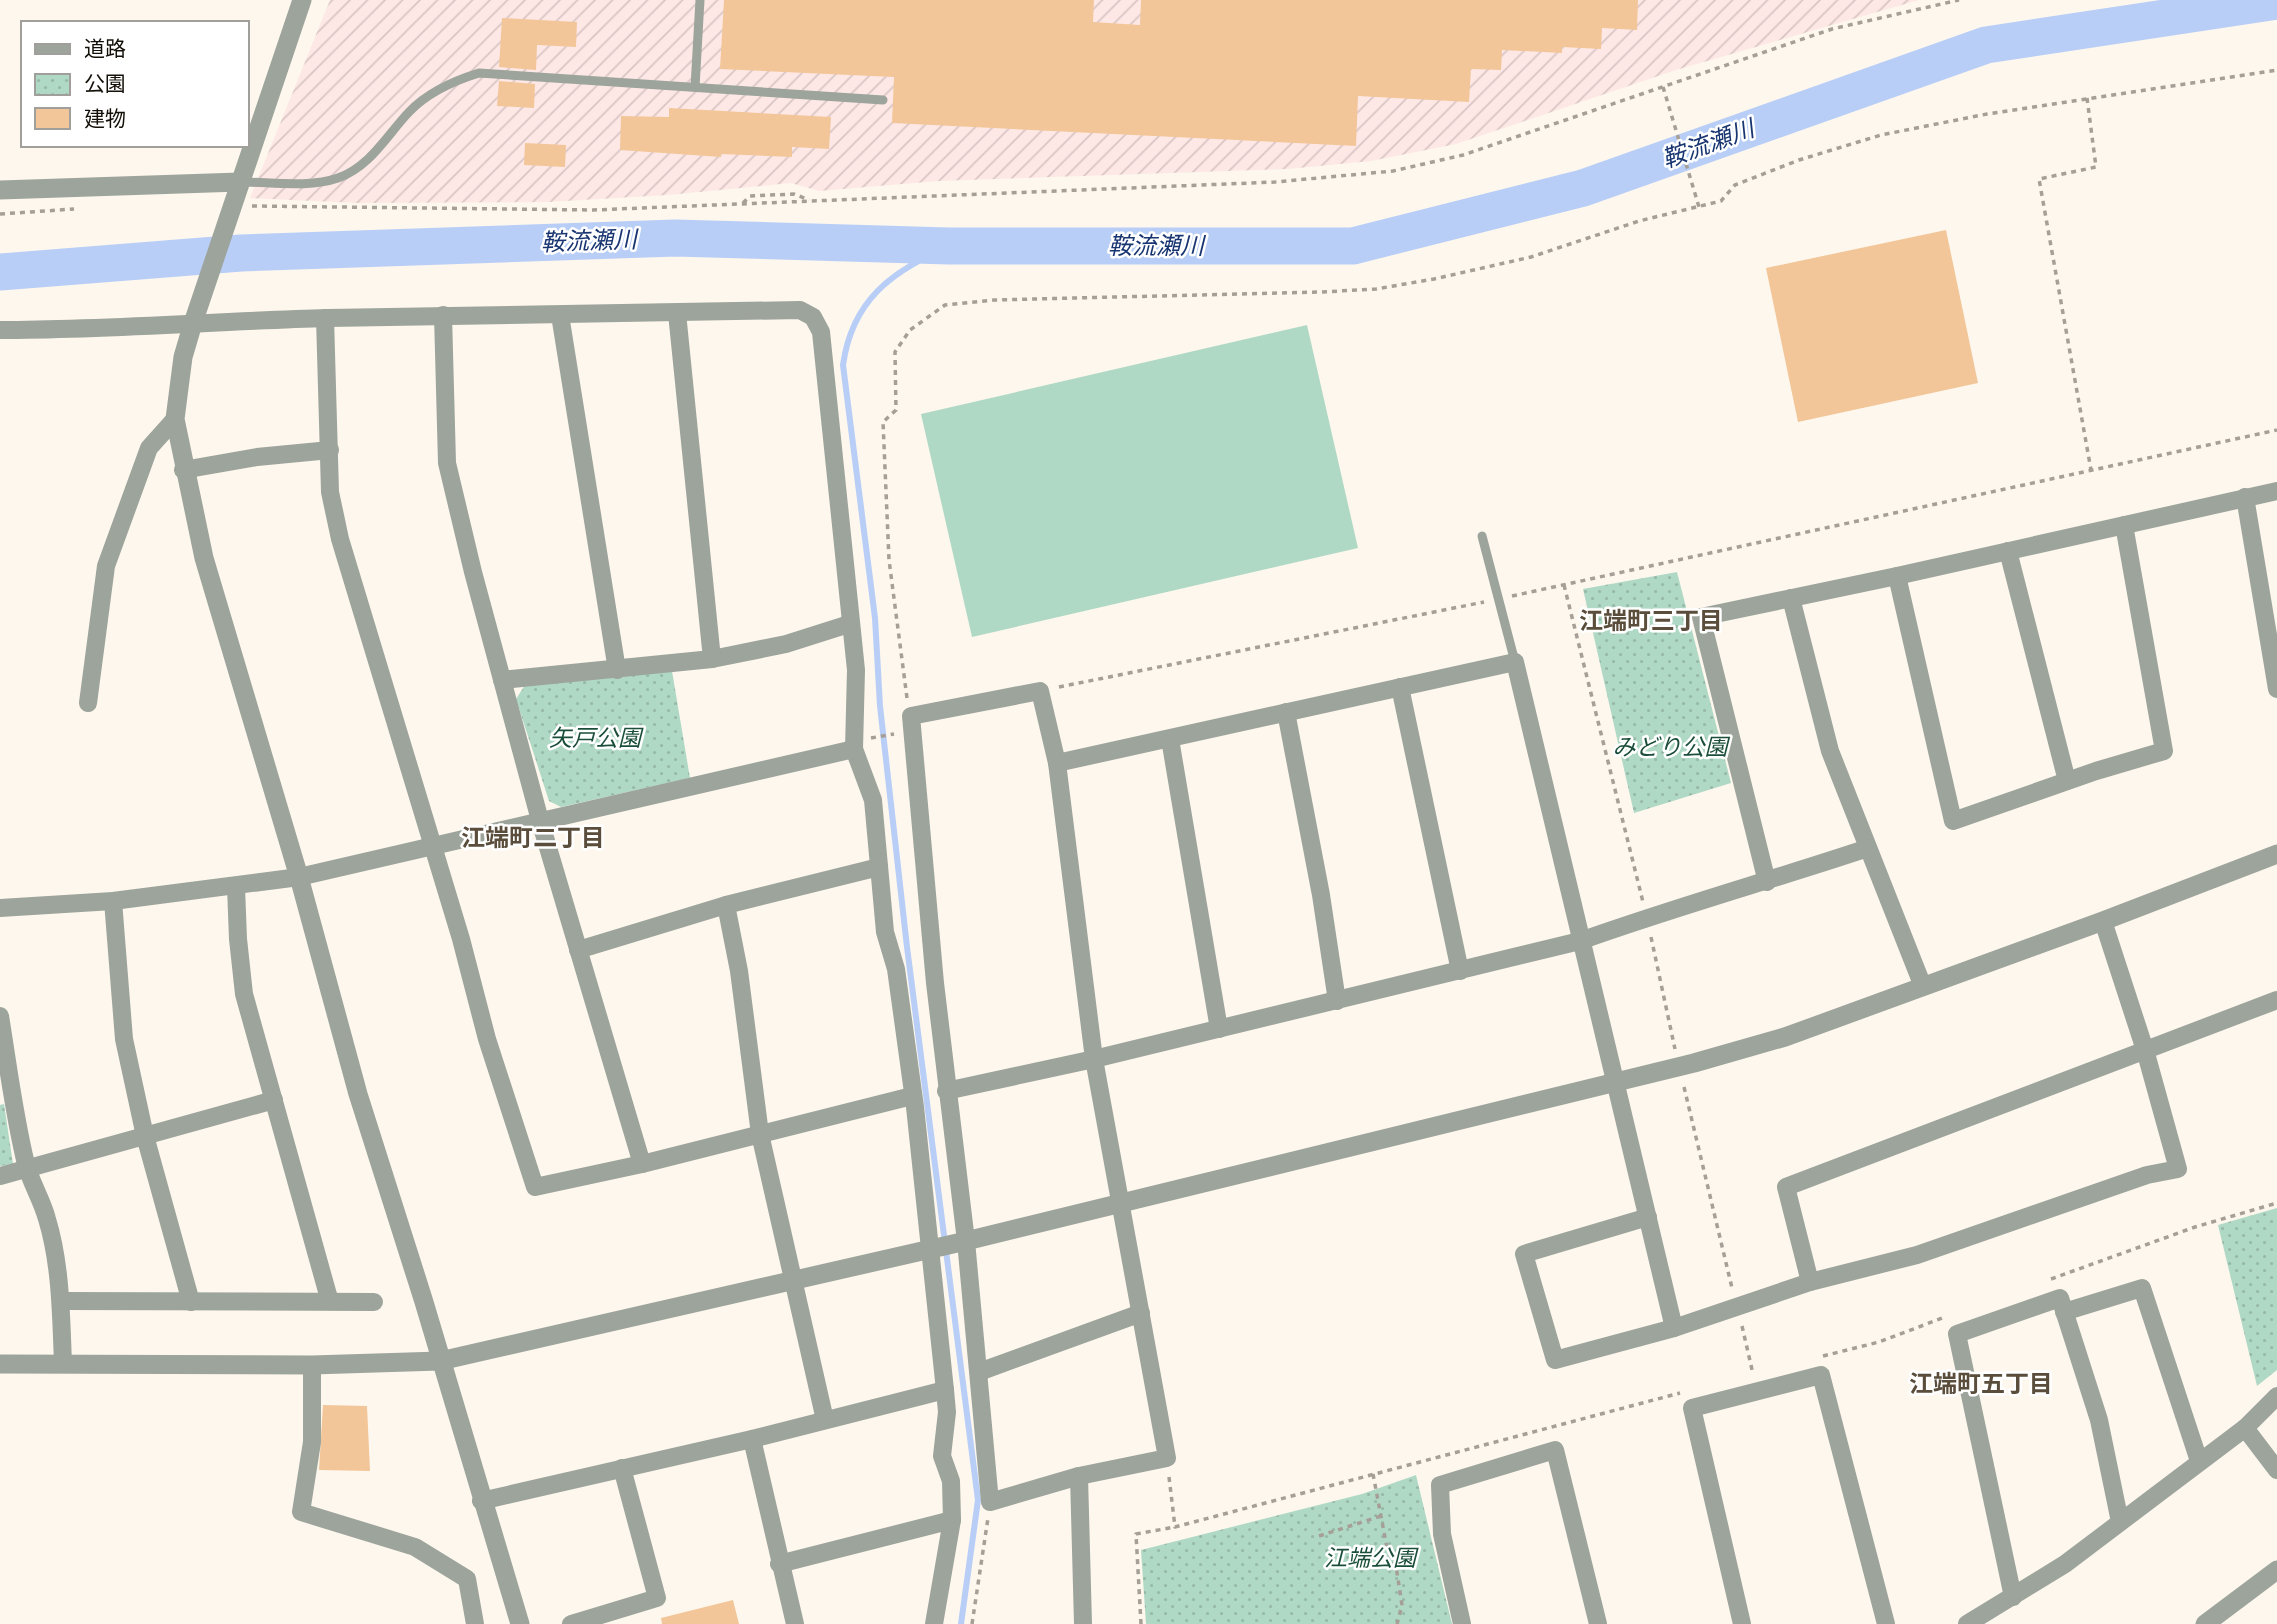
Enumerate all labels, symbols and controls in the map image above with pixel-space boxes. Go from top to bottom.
legend [21,21,248,147]
text: 道路 [84,37,126,61]
text: 公園 [84,72,126,96]
text: 建物 [84,107,126,131]
water label: 鞍流瀬川 [1658,113,1761,174]
water label: 鞍流瀬川 [541,225,640,257]
water label: 鞍流瀬川 [1108,232,1207,260]
district label: 江端町三丁目 [1579,607,1723,635]
park label: 矢戸公園 [549,725,644,752]
park label: みどり公園 [1613,734,1731,761]
district label: 江端町二丁目 [461,824,605,852]
district label: 江端町五丁目 [1909,1370,2053,1398]
park label: 江端公園 [1324,1545,1419,1572]

